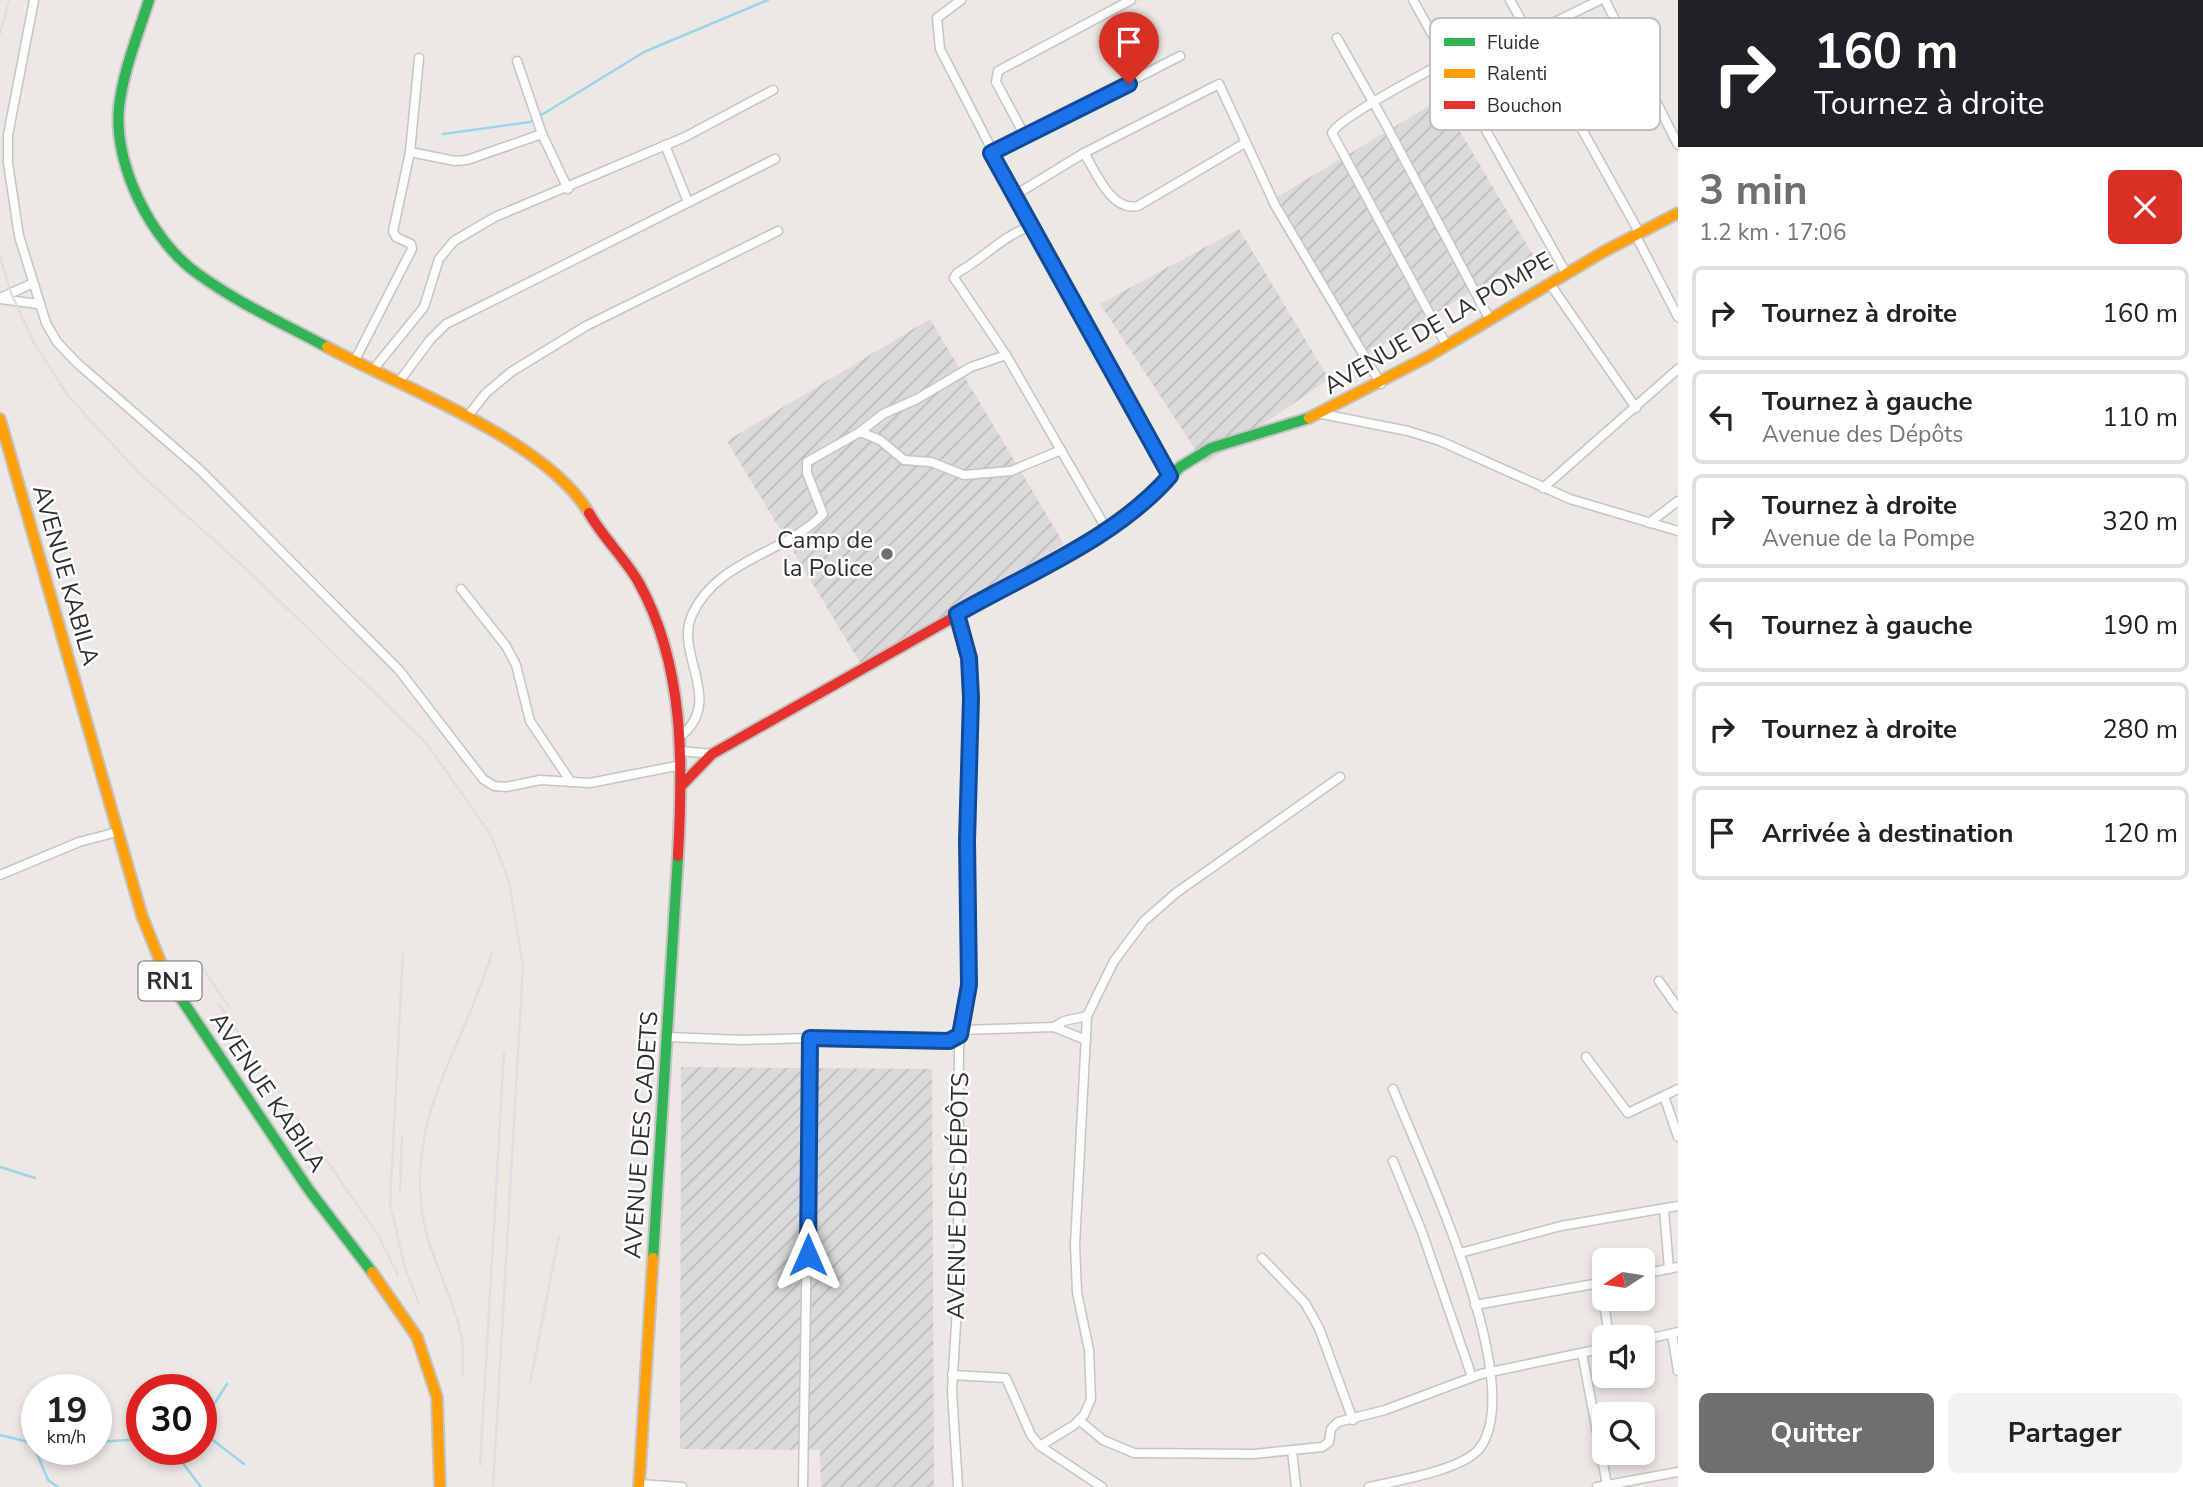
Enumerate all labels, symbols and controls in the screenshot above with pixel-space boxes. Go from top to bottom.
pin [1099,12.0,1159,84]
legend [1430,18,1660,130]
text: 160 m [1814,18,1958,85]
icon: arrive [1110,23,1148,61]
icon: right [1699,28,1790,119]
text: Fluide [1487,30,1539,56]
text: Ralenti [1487,61,1547,87]
text: Tournez à droite [1814,82,2045,125]
text: Bouchon [1487,93,1562,119]
text: 3 min [1699,162,1808,219]
button: close [2108,170,2182,244]
text: 1.2 km · 17:06 [1699,217,1846,248]
street label: AVENUE DE LA POMPE [1318,244,1558,402]
icon: right [1703,294,1741,332]
text: Tournez à droite [1762,296,1957,331]
text: 160 m [2102,296,2178,331]
text: Tournez à gauche [1762,384,1973,419]
icon: left [1703,398,1741,436]
text: 110 m [2102,400,2178,435]
text: Avenue des Dépôts [1762,419,1963,450]
street label: AVENUE KABILA [25,481,107,669]
text: Tournez à droite [1762,488,1957,523]
icon: right [1703,502,1741,540]
text: 320 m [2102,504,2178,539]
text: Avenue de la Pompe [1762,523,1975,554]
place label: Camp de la Police [777,524,873,584]
marker: Camp de la Police [879,546,895,562]
icon: left [1703,606,1741,644]
text: Tournez à gauche [1762,608,1973,643]
text: 190 m [2102,608,2178,643]
icon: right [1703,710,1741,748]
text: Tournez à droite [1762,712,1957,747]
text: 280 m [2102,712,2178,747]
icon: arrive [1703,814,1741,852]
text: Arrivée à destination [1762,816,2013,851]
text: 120 m [2102,816,2178,851]
road number: RN1 [138,962,202,1000]
street label: AVENUE KABILA [203,1006,334,1179]
street label: AVENUE DES CADETS [616,1010,666,1260]
street label: AVENUE DES DÉPÔTS [940,1072,976,1320]
position arrow [771,1218,845,1292]
north arrow [1592,1248,1656,1311]
map controls [1592,1248,1655,1465]
button: sound [1592,1325,1655,1388]
speed limit sign: 30 [126,1374,217,1465]
text: 19 [45,1387,88,1434]
button: Quitter [1699,1393,1934,1473]
button: Partager [1948,1393,2182,1473]
button: search [1592,1402,1655,1465]
text: km/h [47,1425,86,1449]

